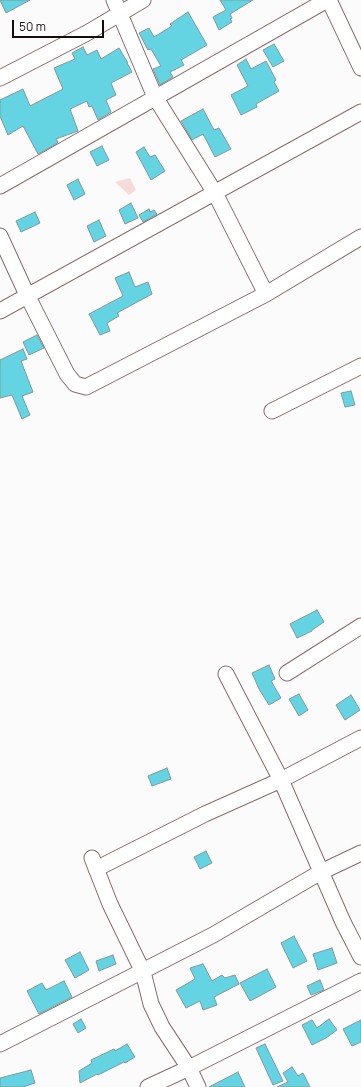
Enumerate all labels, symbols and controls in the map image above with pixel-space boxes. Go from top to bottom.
scale bar [14,12,106,38]
text: 50 m [19,18,46,35]

